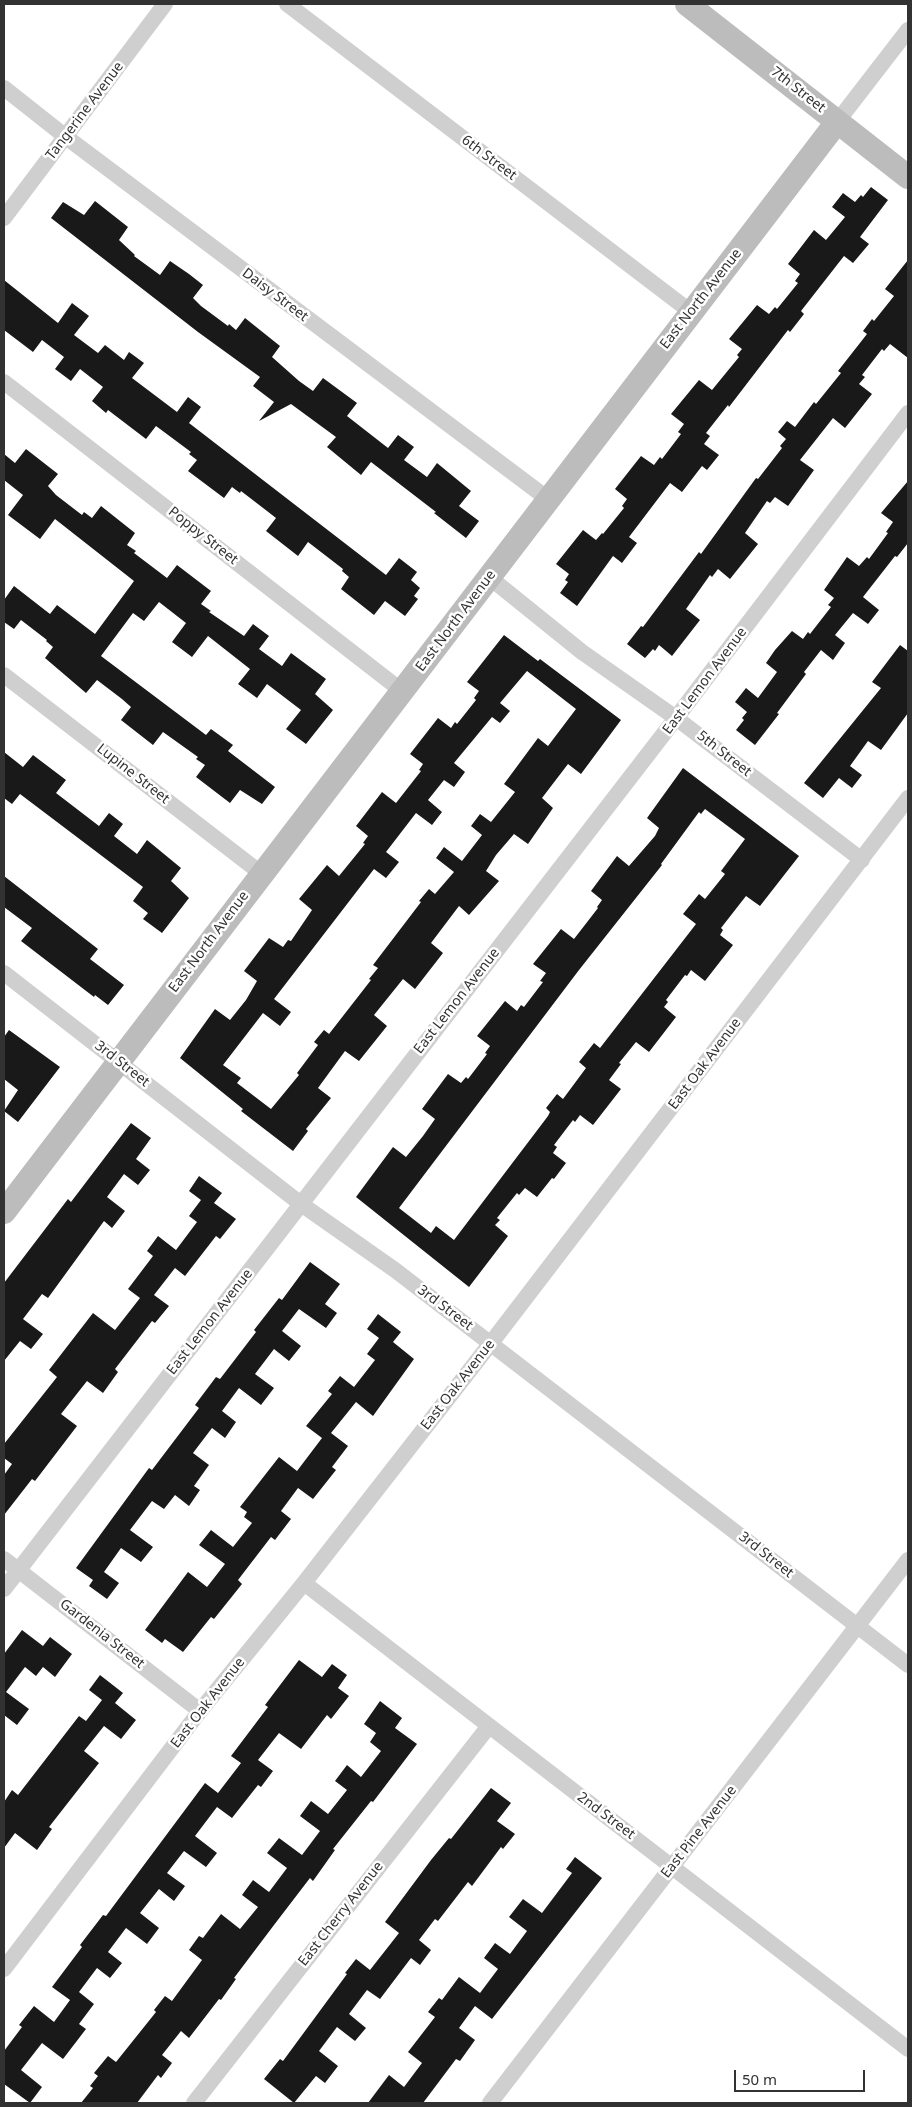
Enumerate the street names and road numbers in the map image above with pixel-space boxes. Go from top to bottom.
street label: Tangerine Avenue [43,59,127,163]
street label: 7th Street [767,64,829,116]
street label: 6th Street [458,132,520,184]
street label: East North Avenue [657,246,745,352]
street label: Daisy Street [239,265,311,325]
street label: Poppy Street [165,504,241,568]
street label: East North Avenue [412,567,500,675]
street label: East Lemon Avenue [659,624,751,738]
street label: 5th Street [693,728,755,780]
street label: Lupine Street [93,740,173,808]
street label: East North Avenue [165,888,253,996]
street label: East Lemon Avenue [411,945,503,1057]
street label: East Oak Avenue [665,1015,745,1113]
street label: 3rd Street [91,1037,153,1091]
street label: East Lemon Avenue [164,1266,256,1378]
street label: 3rd Street [414,1282,476,1334]
street label: East Oak Avenue [417,1336,499,1434]
street label: 3rd Street [735,1528,797,1582]
street label: Gardenia Street [56,1596,148,1672]
street label: East Oak Avenue [167,1654,249,1752]
street label: East Pine Avenue [658,1783,740,1881]
street label: 2nd Street [574,1789,638,1843]
street label: East Cherry Avenue [295,1858,387,1970]

